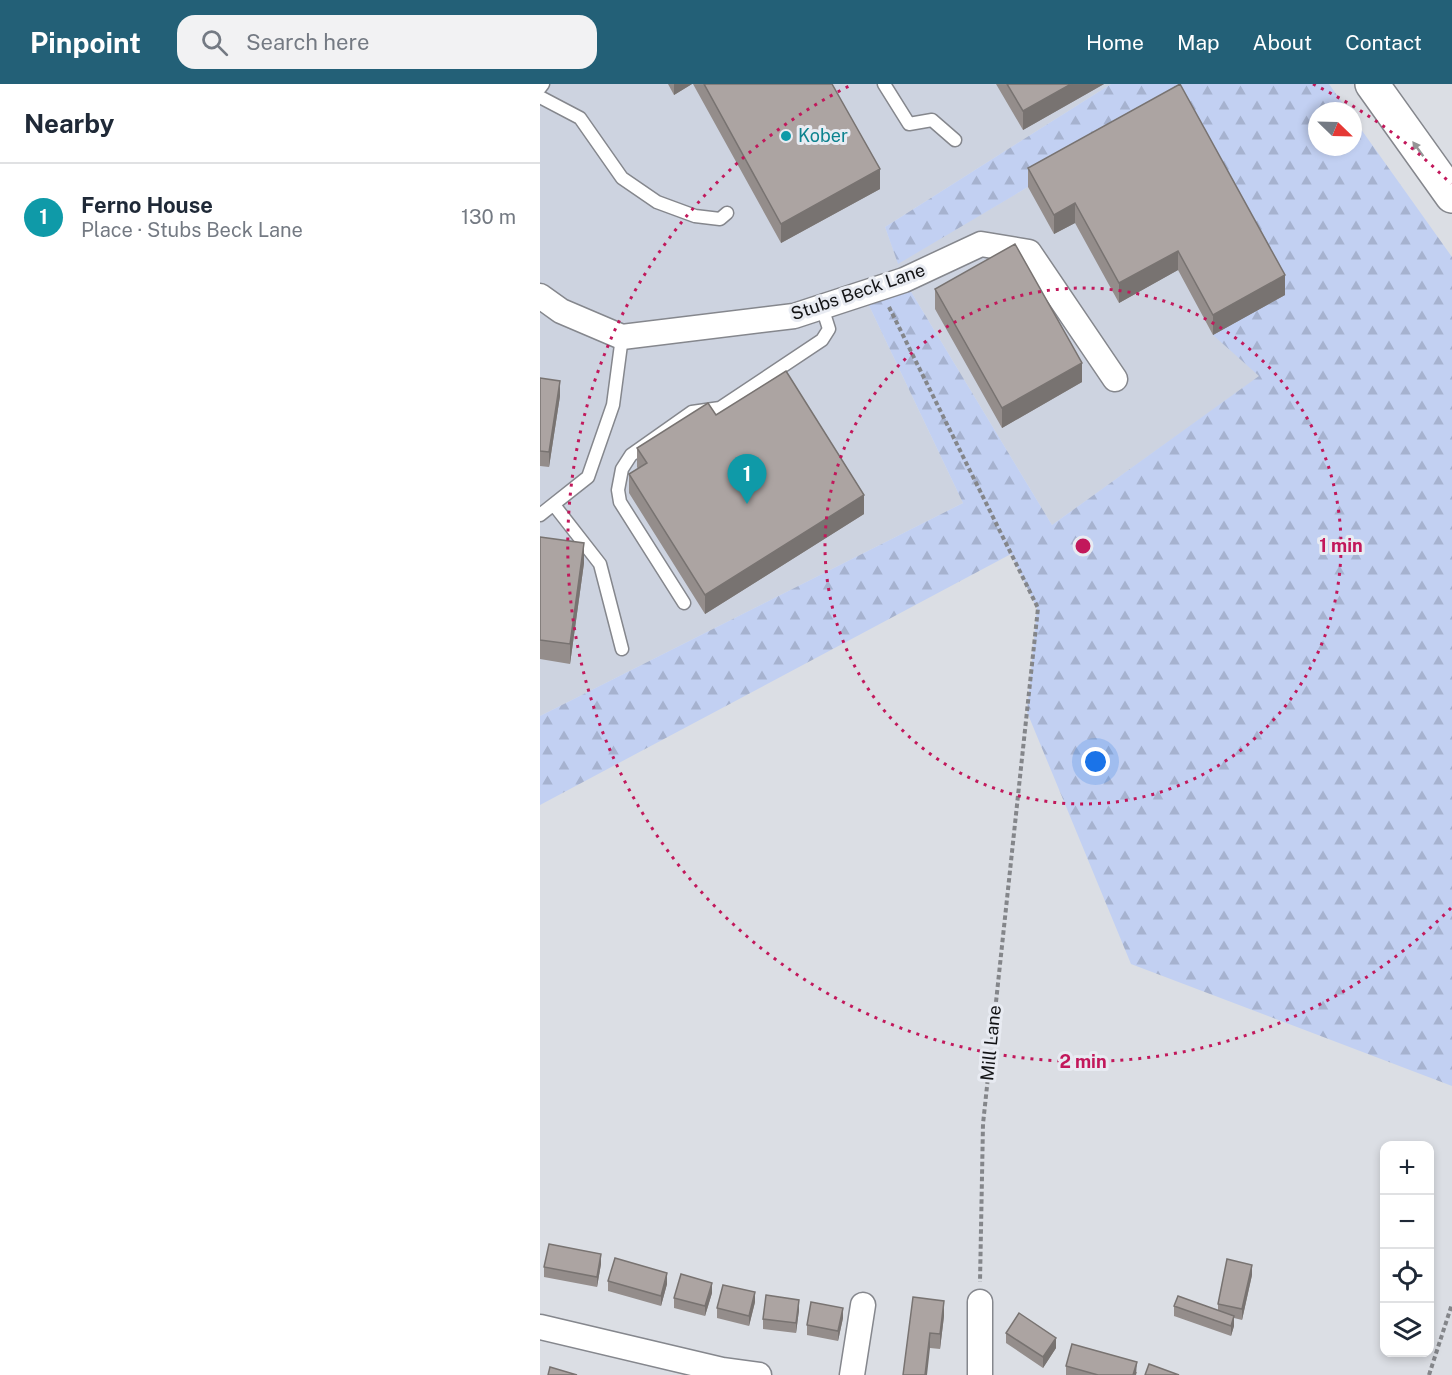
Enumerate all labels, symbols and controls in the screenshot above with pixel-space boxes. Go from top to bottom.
search box [177,15,597,69]
text: Pinpoint [30,26,141,59]
icon: search [198,26,231,59]
text: Search here [246,29,369,55]
text: Home [1086,30,1144,55]
text: Map [1177,30,1220,55]
text: About [1253,30,1312,55]
text: Contact [1345,30,1422,55]
north arrow [1308,102,1362,156]
text: Nearby [24,108,114,139]
place label: Kober [798,125,848,146]
marker: Kober [779,129,793,143]
one-way arrow [1412,141,1424,157]
text: Ferno House [81,192,213,218]
text: 1 [39,205,48,229]
text: 130 m [461,205,516,229]
text: Place · Stubs Beck Lane [81,218,303,242]
street label: Stubs Beck Lane [788,259,928,324]
pin: 1 [728,454,766,504]
text: 1 min [1319,535,1363,556]
centre of rings [1073,536,1093,556]
your location [1081,747,1110,776]
street label: Mill Lane [976,1004,1005,1082]
text: 2 min [1059,1051,1107,1072]
map controls [1380,1141,1434,1357]
button: + [1380,1141,1434,1195]
button: − [1380,1195,1434,1249]
button: locate [1380,1249,1434,1303]
button: layers [1380,1303,1434,1357]

